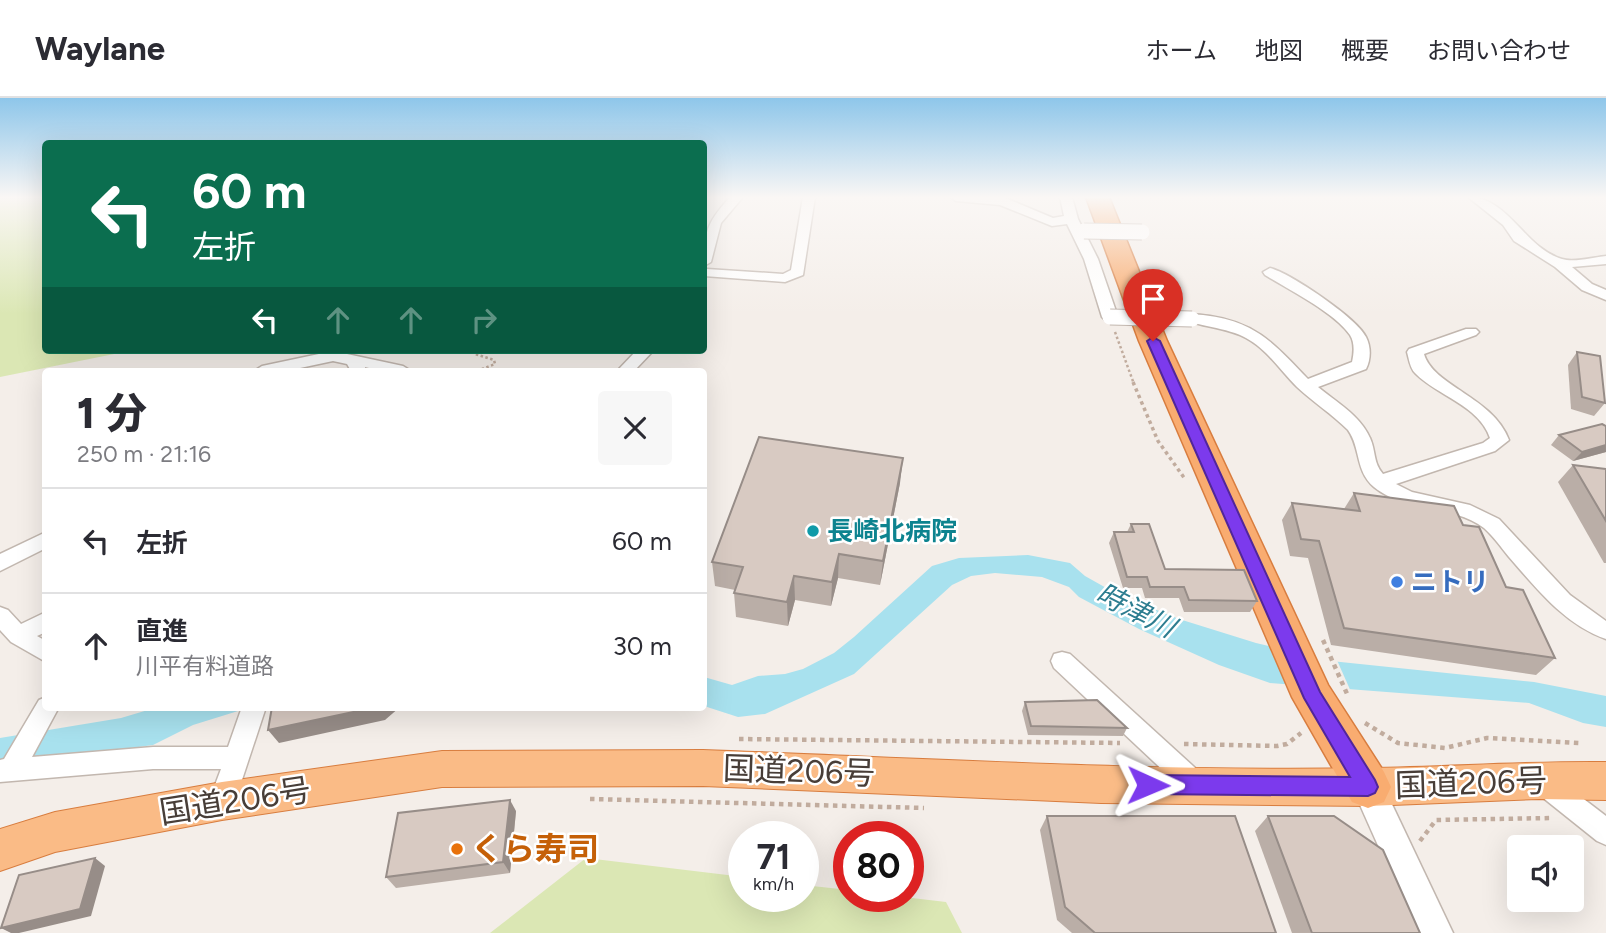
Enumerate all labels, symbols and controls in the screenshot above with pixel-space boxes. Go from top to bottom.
text: Waylane [35,29,165,68]
text: ホーム [1146,36,1217,65]
text: 地図 [1255,36,1303,65]
text: 概要 [1341,36,1389,65]
text: お問い合わせ [1427,36,1571,65]
text: 60 m [192,161,307,220]
icon: left [77,168,168,259]
text: 左折 [192,228,256,266]
pin [1123,269,1183,341]
icon: arrive [1134,280,1172,318]
icon: left [246,301,284,339]
icon: ahead [319,301,357,339]
icon: ahead [392,301,430,339]
icon: right [465,301,503,339]
text: 1 分 [77,388,147,439]
button: close [598,391,672,465]
text: 250 m · 21:16 [77,440,211,468]
place label: 長崎北病院 [827,515,957,547]
icon: left [77,522,115,560]
marker: 長崎北病院 [805,523,821,539]
text: 60 m [612,525,672,557]
text: 左折 [136,527,188,559]
place label: ニトリ [1411,566,1489,598]
marker: ニトリ [1389,574,1405,590]
water label: 時津川 [1091,576,1184,646]
text: 直進 [136,615,188,647]
icon: ahead [77,627,115,665]
text: 30 m [613,630,672,662]
text: 川平有料道路 [136,652,274,680]
position arrow [1111,748,1185,822]
street label: 国道206号 [722,749,876,793]
street label: 国道206号 [1394,761,1548,805]
street label: 国道206号 [157,770,313,832]
speed limit sign: 80 [833,821,924,912]
place label: くら寿司 [471,830,599,868]
map controls [1507,835,1584,912]
button: sound [1507,835,1584,912]
text: 71 [756,836,791,878]
marker: くら寿司 [449,841,465,857]
text: km/h [753,873,794,895]

